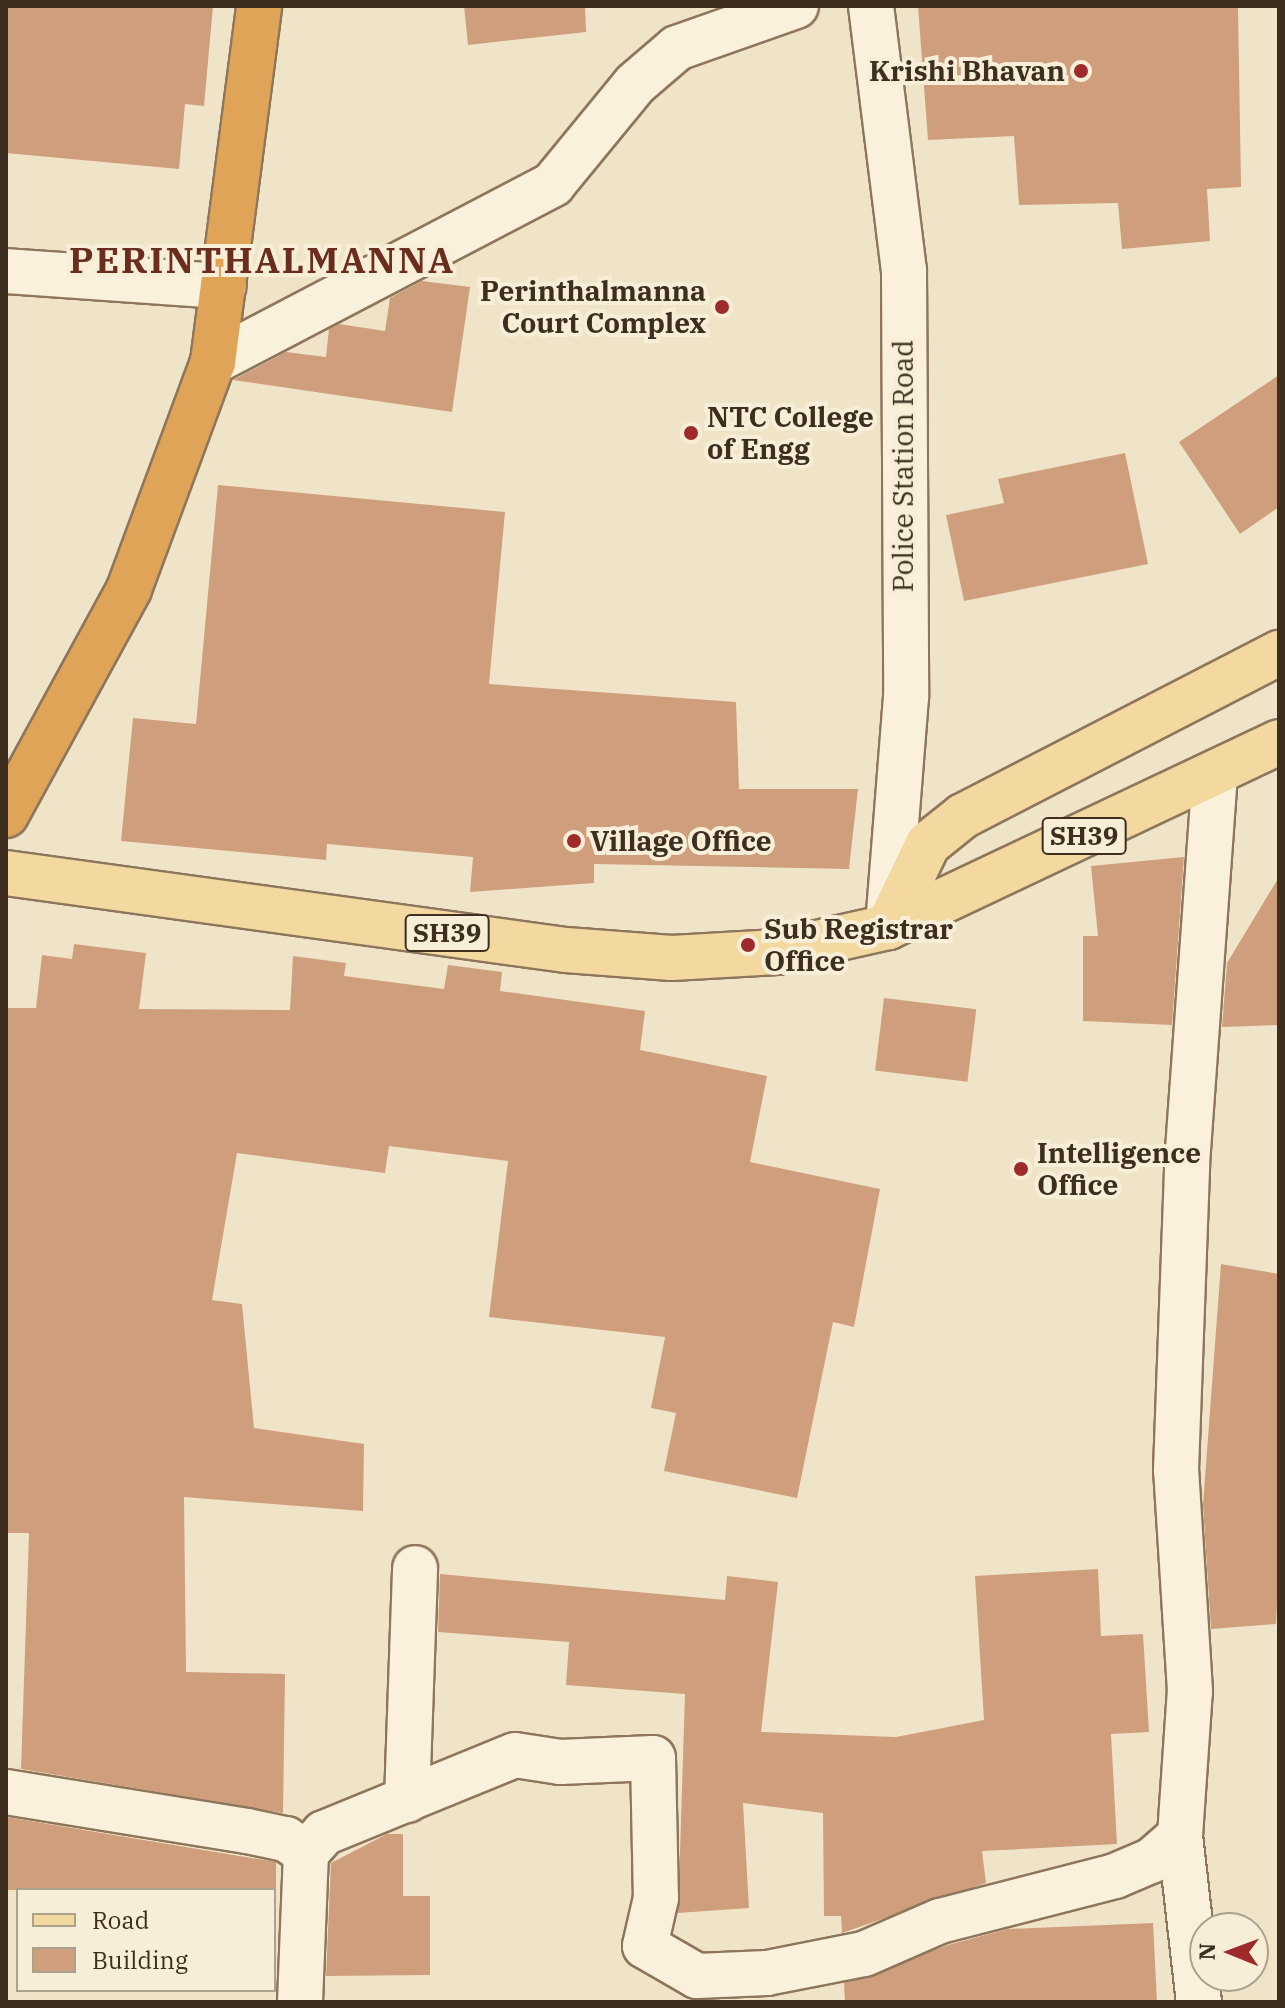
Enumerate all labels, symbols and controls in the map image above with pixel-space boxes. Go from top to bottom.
place label: Krishi Bhavan [869,54,1065,88]
marker: Krishi Bhavan [1072,62,1090,80]
district label: PERINTHALMANNA [69,238,455,282]
place label: Perinthalmanna Court Complex [480,274,706,340]
marker: Perinthalmanna Court Complex [713,298,731,316]
street label: Police Station Road [886,340,920,592]
place label: NTC College of Engg [707,400,874,466]
marker: NTC College of Engg [682,424,700,442]
road number: SH39 [1040,814,1128,858]
place label: Village Office [590,824,772,858]
marker: Village Office [565,832,583,850]
road number: SH39 [403,911,491,955]
place label: Sub Registrar Office [764,912,953,978]
marker: Sub Registrar Office [739,936,757,954]
place label: Intelligence Office [1037,1136,1201,1202]
marker: Intelligence Office [1012,1160,1030,1178]
legend [16,1888,276,1992]
text: Road [92,1904,149,1936]
north arrow [1189,1912,1269,1992]
text: N [1192,1943,1221,1961]
text: Building [92,1944,188,1976]

